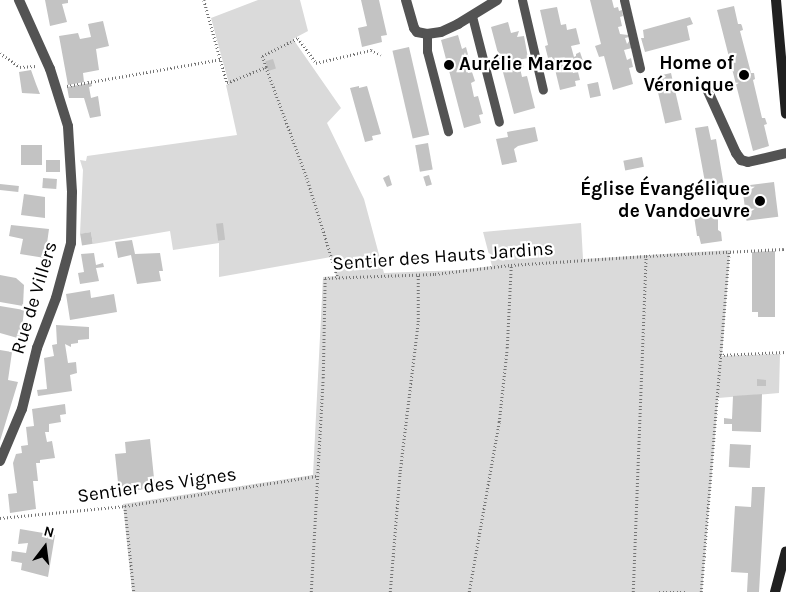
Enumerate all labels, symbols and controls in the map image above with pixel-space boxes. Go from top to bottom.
place label: Home of Véronique [643,53,734,97]
place label: Aurélie Marzoc [459,54,593,76]
marker: Aurélie Marzoc [443,59,455,71]
marker: Home of Véronique [738,69,750,81]
place label: Église Évangélique de Vandoeuvre [580,179,750,223]
marker: Église Évangélique de Vandoeuvre [754,195,766,207]
street label: Sentier des Hauts Jardins [332,238,554,276]
street label: Rue de Villers [7,239,63,357]
street label: Sentier des Vignes [76,464,238,508]
north arrow [20,522,70,572]
text: N [42,523,56,542]

